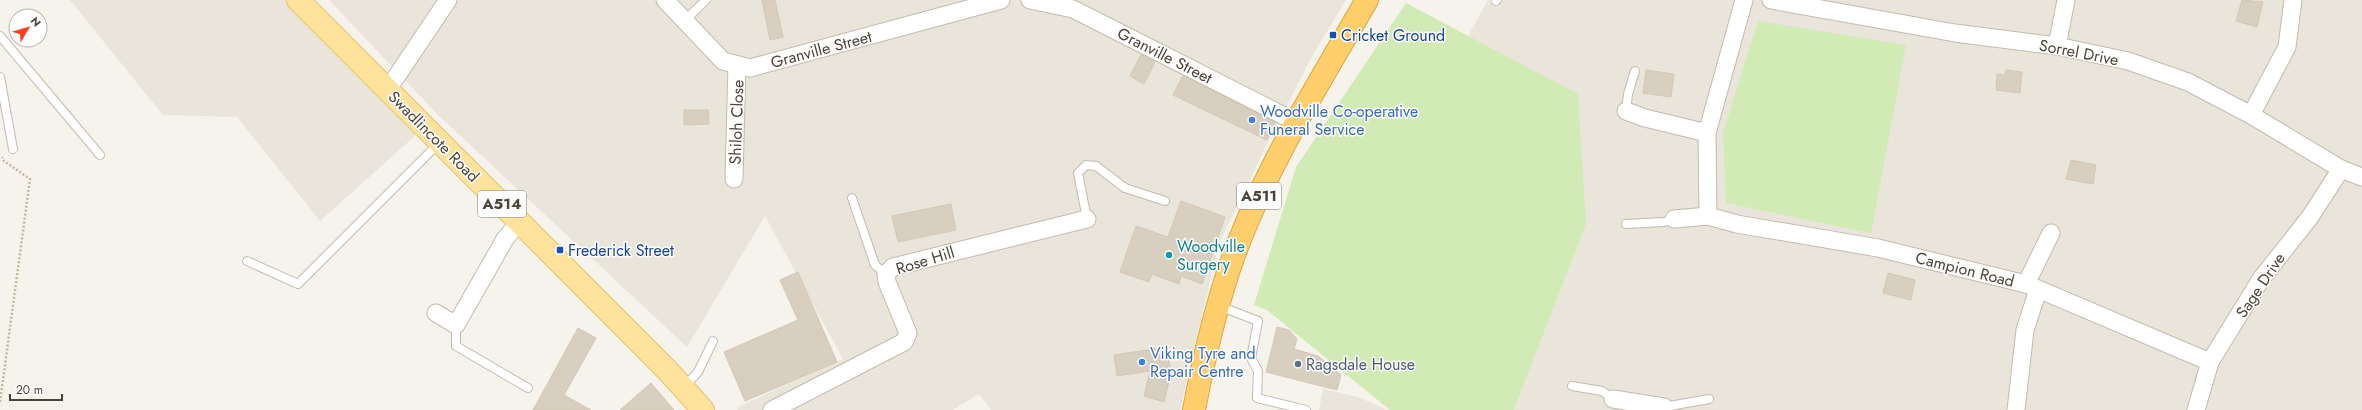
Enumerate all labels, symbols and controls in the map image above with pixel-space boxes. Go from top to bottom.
north arrow [8,8,48,48]
text: N [27,13,45,30]
street label: Granville Street [1113,22,1216,89]
place label: Cricket Ground [1341,24,1445,47]
street label: Granville Street [768,25,874,74]
marker: Cricket Ground [1328,30,1338,40]
street label: Sorrel Drive [2037,34,2121,71]
street label: Shiloh Close [724,79,749,165]
street label: Swadlincote Road [383,86,484,187]
place label: Woodville Co-operative Funeral Service [1260,100,1418,141]
marker: Woodville Co-operative Funeral Service [1247,115,1257,125]
road number: A511 [1237,183,1281,209]
road number: A514 [478,191,526,217]
place label: Woodville Surgery [1177,235,1245,276]
place label: Frederick Street [568,239,674,262]
street label: Rose Hill [893,241,957,280]
marker: Frederick Street [555,245,565,255]
street label: Campion Road [1913,246,2017,293]
street label: Sage Drive [2230,248,2291,322]
marker: Woodville Surgery [1164,250,1174,260]
place label: Viking Tyre and Repair Centre [1150,342,1256,383]
place label: Ragsdale House [1306,353,1415,376]
marker: Viking Tyre and Repair Centre [1137,357,1147,367]
marker: Ragsdale House [1293,359,1303,369]
scale bar [10,376,62,402]
text: 20 m [16,381,43,399]

